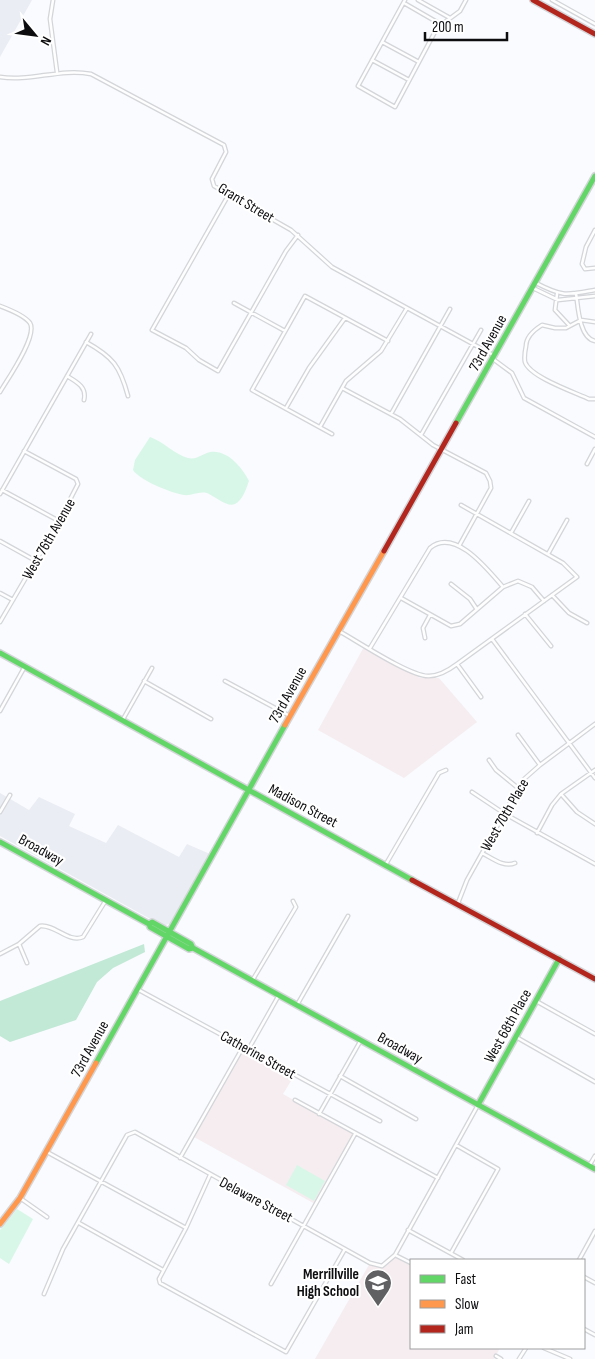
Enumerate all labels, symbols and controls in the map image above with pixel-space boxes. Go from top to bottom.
north arrow [10,10,60,60]
scale bar [425,10,508,42]
text: 200 m [432,18,464,37]
text: N [37,34,55,48]
street label: Grant Street [214,179,278,227]
street label: 73rd Avenue [465,311,511,375]
street label: West 76th Avenue [18,495,80,583]
street label: 73rd Avenue [265,663,311,727]
street label: West 70th Place [477,775,533,855]
street label: Madison Street [265,780,341,832]
street label: Broadway [15,830,67,870]
street label: West 68th Place [480,986,536,1066]
street label: 73rd Avenue [67,1017,113,1081]
street label: Catherine Street [217,1026,299,1084]
street label: Broadway [374,1028,426,1068]
street label: Delaware Street [216,1173,296,1227]
legend [410,1259,585,1349]
place label: Merrillville High School [297,1265,359,1301]
school or university icon: Merrillville High School [363,1268,393,1307]
text: Fast [455,1270,477,1289]
text: Slow [455,1295,479,1314]
text: Jam [454,1320,473,1339]

